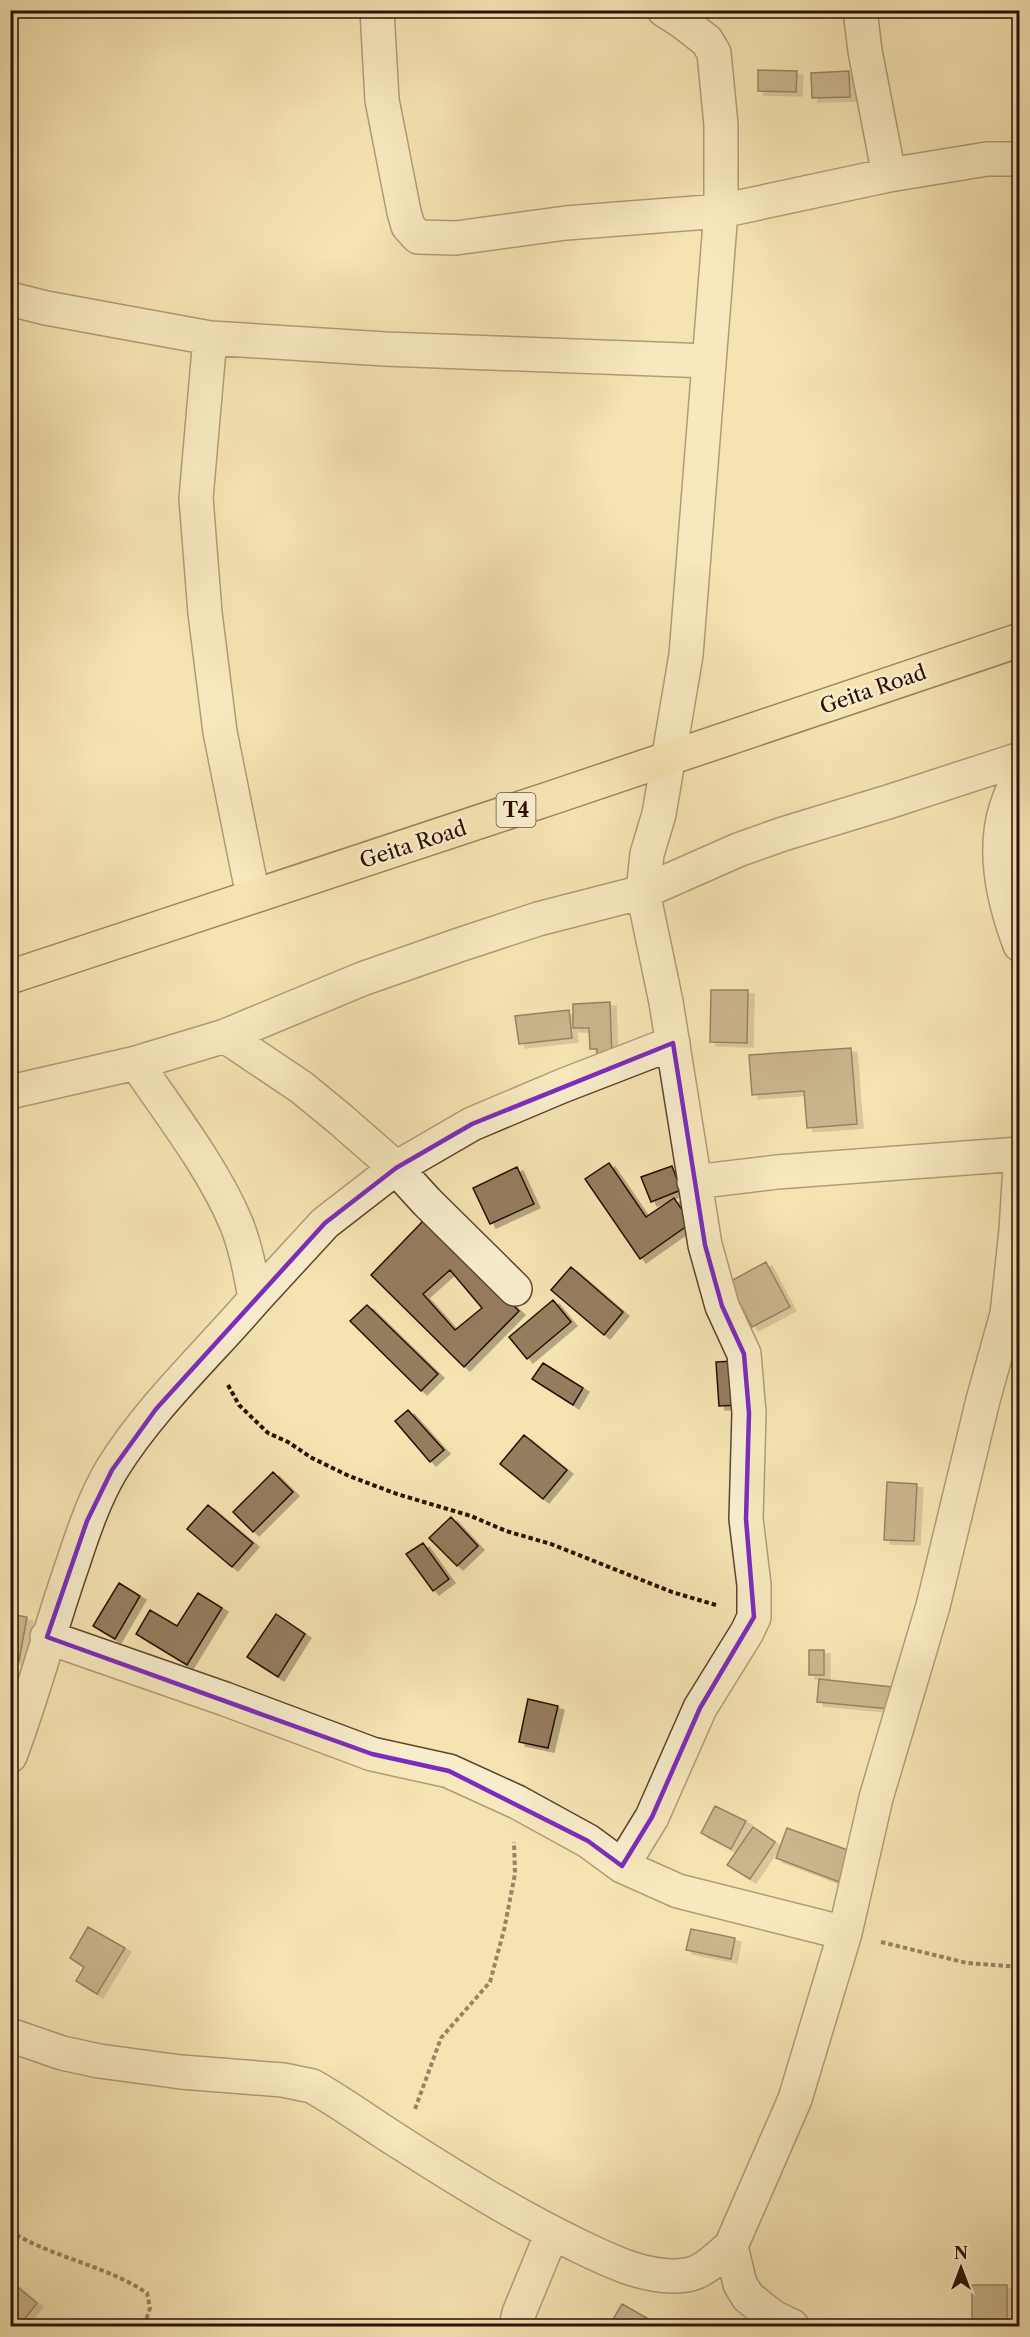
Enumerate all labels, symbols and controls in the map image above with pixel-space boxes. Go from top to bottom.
street label: Geita Road [817,659,930,719]
road number: T4 [496,793,536,827]
street label: Geita Road [356,815,470,873]
north arrow [931,2238,991,2298]
text: N [954,2243,968,2263]

